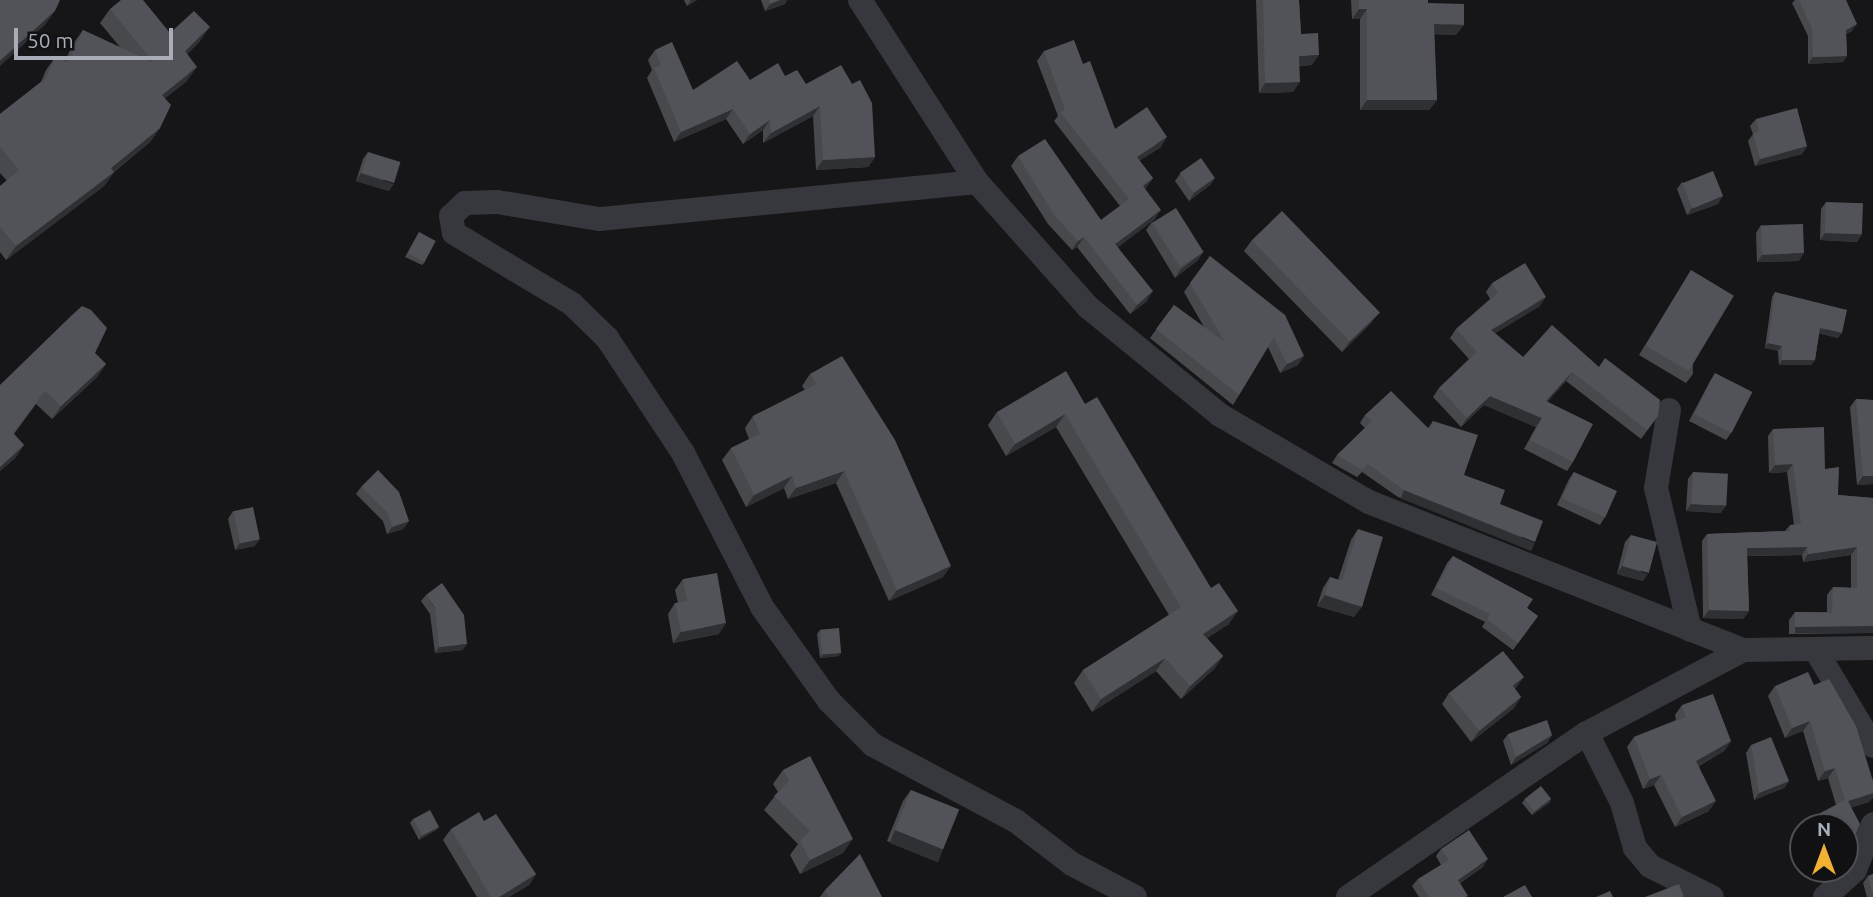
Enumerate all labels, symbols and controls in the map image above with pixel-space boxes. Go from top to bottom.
scale bar [18,14,177,58]
text: 50 m [27,28,74,52]
north arrow [1789,813,1859,883]
text: N [1817,818,1831,840]

